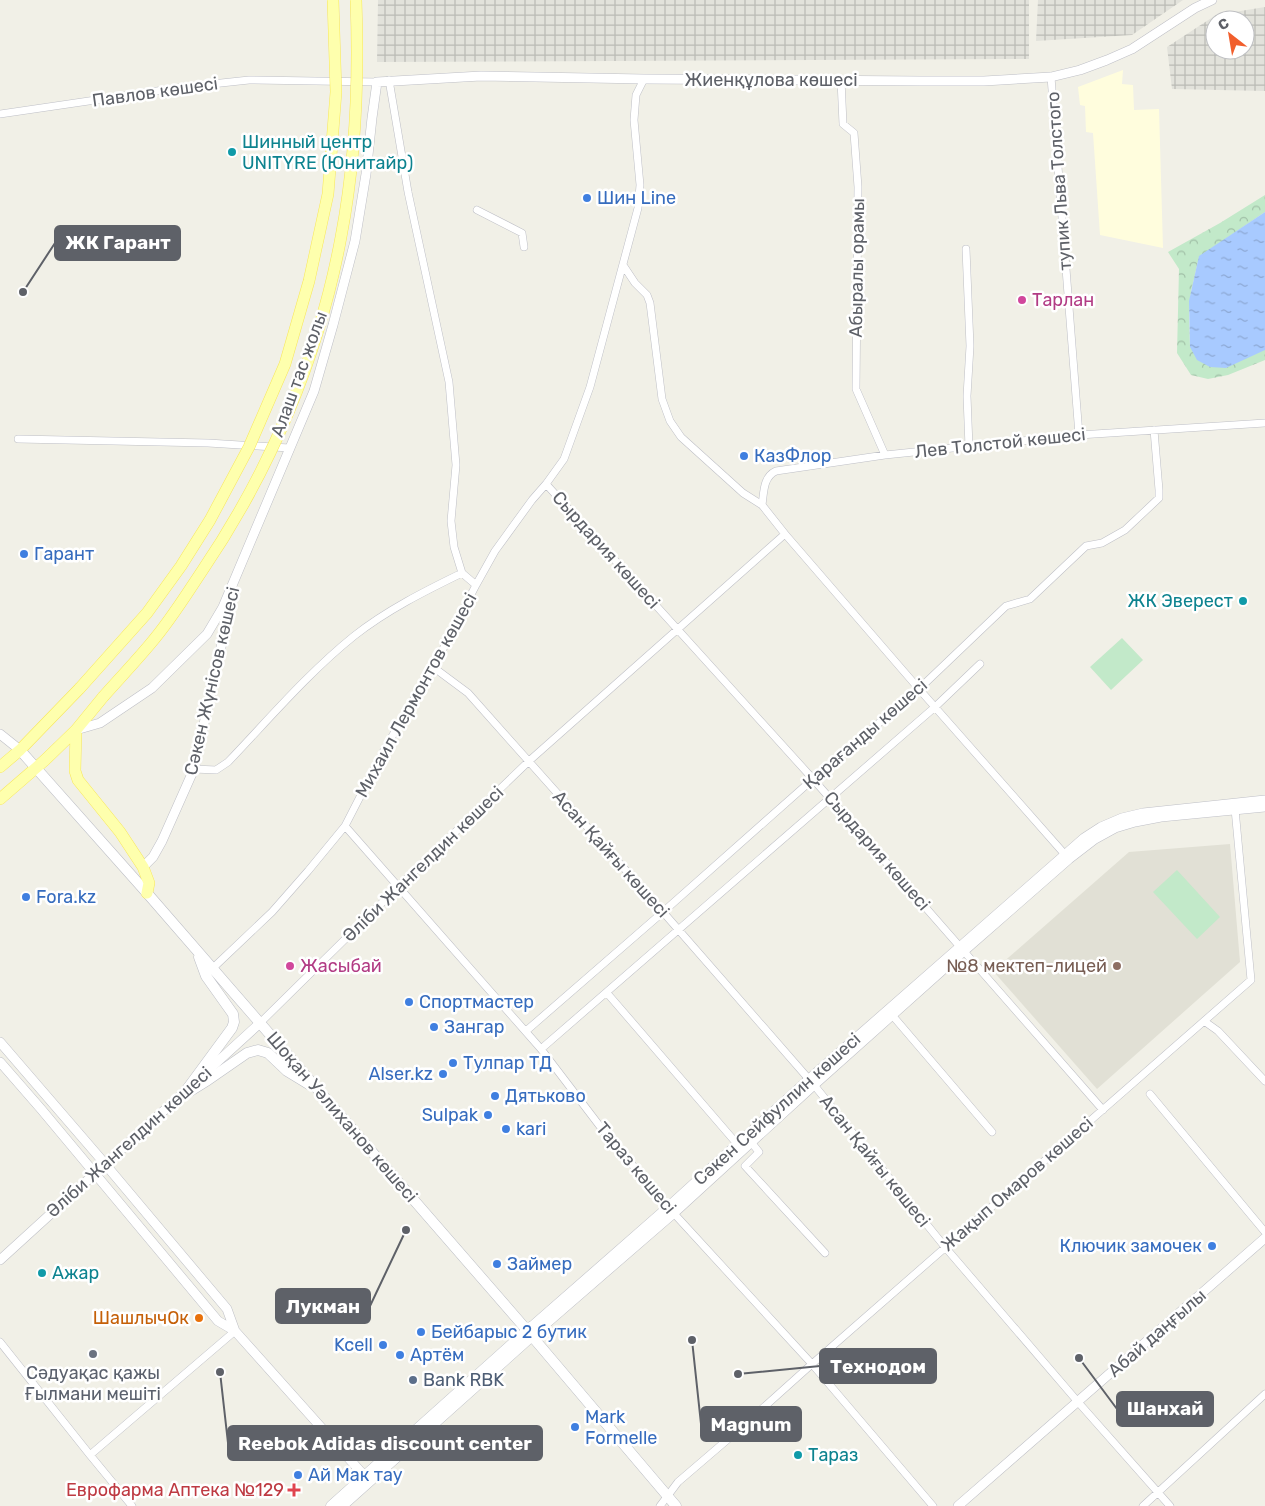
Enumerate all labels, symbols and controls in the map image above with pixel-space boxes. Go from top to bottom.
north arrow [1205,10,1255,60]
text: С [1215,14,1232,34]
street label: Жиенқұлова көшесі [684,69,858,91]
street label: Павлов көшесі [91,72,219,112]
street label: тупик Льва Толстого [1042,91,1076,271]
place label: Шинный центр UNITYRE (Юнитайр) [242,131,413,174]
marker: Шинный центр UNITYRE (Юнитайр) [226,146,238,158]
place label: Шин Line [597,187,676,209]
marker: Шин Line [581,192,593,204]
street label: Абыралы орамы [845,198,869,338]
callout: ЖК Гарант [55,226,180,260]
text: ЖК Гарант [65,231,171,254]
place label: Тарлан [1032,289,1094,311]
marker: Тарлан [1016,294,1028,306]
street label: Алаш тас жолы [266,308,332,440]
street label: Лев Толстой көшесі [913,423,1087,463]
place label: КазФлор [754,445,832,467]
marker: КазФлор [738,450,750,462]
street label: Сырдария көшесі [547,487,665,613]
place label: Гарант [34,543,94,565]
marker: Гарант [18,548,30,560]
street label: Сәкен Жүнісов көшесі [180,585,244,777]
street label: Михаил Лермонтов көшесі [351,589,481,801]
place label: ЖК Эверест [1128,590,1233,612]
marker: ЖК Эверест [1237,595,1249,607]
street label: Қарағанды көшесі [798,674,932,794]
street label: Әліби Жангелдин көшесі [338,781,508,947]
street label: Асан Қайғы көшесі [548,786,674,922]
street label: Сырдария көшесі [819,787,935,915]
place label: Fora.kz [36,886,96,908]
marker: Fora.kz [20,891,32,903]
place label: Жасыбай [300,955,382,977]
place label: №8 мектеп-лицей [947,955,1107,977]
marker: Жасыбай [284,960,296,972]
marker: №8 мектеп-лицей [1111,960,1123,972]
place label: Спортмастер [419,991,534,1013]
marker: Спортмастер [403,996,415,1008]
place label: Зангар [444,1016,504,1038]
marker: Зангар [428,1021,440,1033]
street label: Шоқан Уәлиханов көшесі [262,1027,422,1207]
street label: Сәкен Сейфуллин көшесі [689,1028,865,1190]
place label: Тулпар ТД [463,1052,552,1074]
marker: Тулпар ТД [447,1057,459,1069]
street label: Әліби Жангелдин көшесі [42,1062,216,1222]
place label: Alser.kz [368,1063,433,1085]
marker: Alser.kz [437,1068,449,1080]
place label: Дятьково [505,1085,586,1107]
marker: Дятьково [489,1090,501,1102]
street label: Асан Қайғы көшесі [815,1090,935,1232]
place label: Sulpak [422,1104,479,1126]
marker: Sulpak [482,1109,494,1121]
street label: Жақып Омаров көшесі [937,1112,1097,1256]
place label: kari [516,1118,546,1140]
street label: Тараз көшесі [591,1118,681,1218]
marker: kari [500,1123,512,1135]
place label: Ключик замочек [1059,1235,1202,1257]
marker: Ключик замочек [1206,1240,1218,1252]
place label: Займер [507,1253,572,1275]
marker: Займер [491,1258,503,1270]
place label: Ажар [52,1262,99,1284]
marker: Ажар [36,1267,48,1279]
street label: Абай даңғылы [1103,1284,1211,1382]
callout: Лукман [276,1289,370,1323]
text: Лукман [286,1295,360,1318]
place label: ШашлычОк [93,1307,189,1329]
marker: ШашлычОк [193,1312,205,1324]
place label: Бейбарыс 2 бутик [431,1321,587,1343]
marker: Бейбарыс 2 бутик [415,1326,427,1338]
place label: Kcell [334,1334,373,1356]
marker: Kcell [377,1339,389,1351]
place label: Артём [410,1344,464,1366]
marker: Сәдуақас қажы Ғылмани мешіті [87,1348,99,1360]
marker: Артём [394,1349,406,1361]
callout: Технодом [820,1349,936,1383]
text: Технодом [830,1355,926,1378]
place label: Сәдуақас қажы Ғылмани мешіті [25,1362,161,1405]
place label: Bank RBK [423,1369,504,1391]
marker: Bank RBK [407,1374,419,1386]
callout: Шанхай [1117,1392,1213,1426]
text: Шанхай [1127,1397,1203,1420]
place label: Mark Formelle [585,1406,657,1449]
callout: Magnum [701,1407,801,1441]
text: Magnum [711,1413,791,1436]
marker: Mark Formelle [569,1421,581,1433]
callout: Reebok Adidas discount center [228,1426,542,1460]
text: Reebok Adidas discount center [238,1432,532,1455]
place label: Тараз [808,1444,858,1466]
marker: Тараз [792,1449,804,1461]
place label: Ай Мак тау [308,1464,403,1486]
marker: Ай Мак тау [292,1469,304,1481]
place label: Еврофарма Аптека №129 [66,1479,284,1501]
marker: Еврофарма Аптека №129 [288,1484,300,1496]

